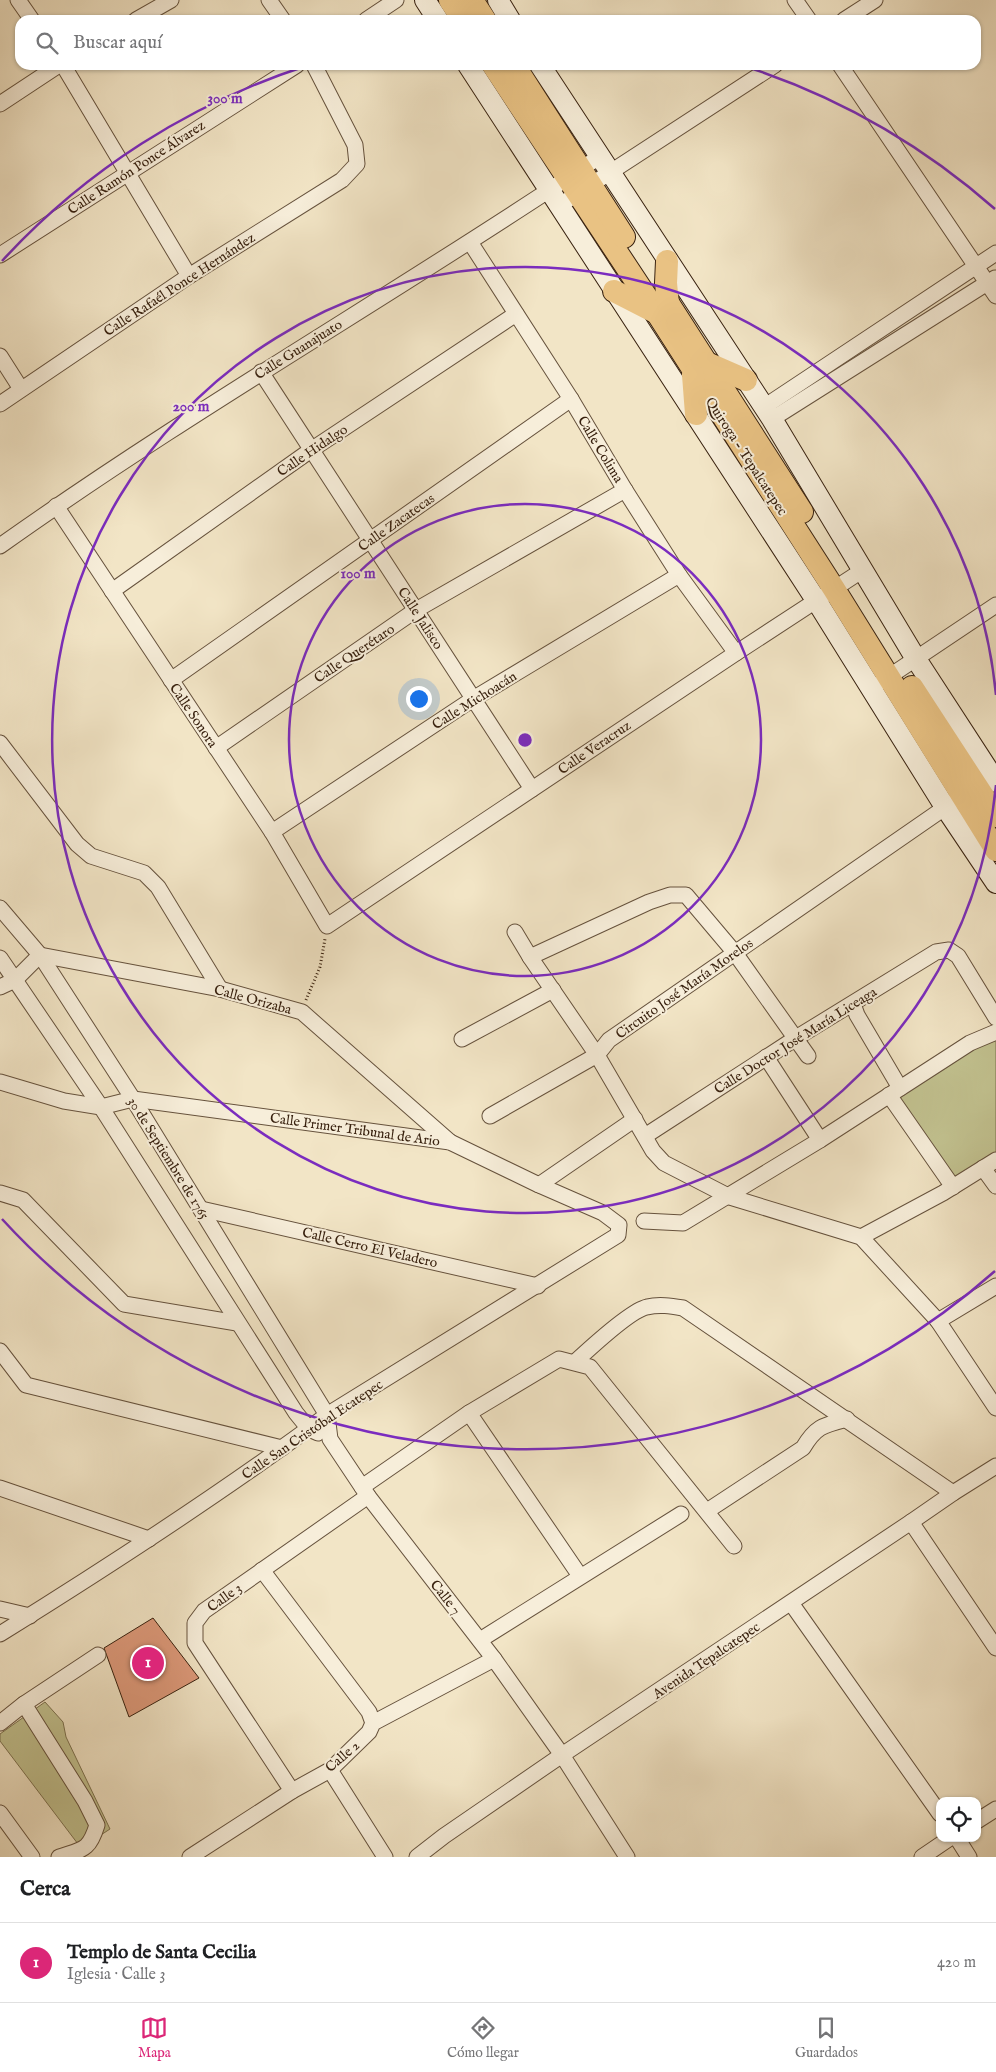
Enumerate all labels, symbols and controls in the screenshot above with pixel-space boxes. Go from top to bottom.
search box [15,15,981,70]
icon: search [33,29,61,57]
text: Buscar aquí [73,31,162,55]
text: 300 m [207,89,243,108]
street label: Calle Ramón Ponce Álvarez [64,116,209,219]
street label: Calle Rafaél Ponce Hernández [100,229,259,341]
street label: Calle Guanajuato [251,315,346,384]
street label: Quiroga - Tepalcatepec [701,394,791,519]
text: 200 m [173,397,210,416]
street label: Calle Colima [573,413,628,487]
street label: Calle Hidalgo [274,420,352,481]
street label: Calle Zacatecas [355,490,438,556]
text: 100 m [340,564,376,583]
street label: Calle Jalisco [393,584,447,653]
street label: Calle Querétaro [311,620,399,687]
street label: Calle Michoacán [429,667,521,734]
street label: Calle Sonora [165,680,222,752]
your location [406,686,432,712]
street label: Calle Veracruz [555,717,635,779]
centre of rings [516,731,534,749]
street label: Circuito José María Morelos [612,934,757,1043]
street label: Calle Orizaba [212,981,294,1019]
street label: Calle Doctor José María Liceaga [711,983,881,1098]
street label: 30 de Septiembre de 1765 [123,1094,213,1223]
street label: Calle Primer Tribunal de Ario [269,1109,441,1151]
street label: Calle Cerro El Veladero [300,1224,440,1272]
street label: Calle San Cristóbal Ecatepec [239,1376,387,1484]
street label: Calle 7 [426,1576,465,1619]
street label: Calle 3 [204,1579,245,1616]
street label: Avenida Tepalcatepec [649,1618,764,1704]
pin: 1 [132,1644,164,1682]
street label: Calle 2 [322,1737,364,1777]
map controls [936,1797,981,1842]
button: locate [936,1797,981,1842]
text: Cerca [20,1876,70,1903]
text: Templo de Santa Cecilia [67,1941,256,1965]
text: 1 [33,1953,39,1973]
text: 420 m [937,1953,976,1973]
text: Iglesia · Calle 3 [67,1965,165,1985]
tab: Mapa [138,2014,171,2062]
tab: Cómo llegar [447,2014,519,2062]
tab: Guardados [795,2014,858,2062]

